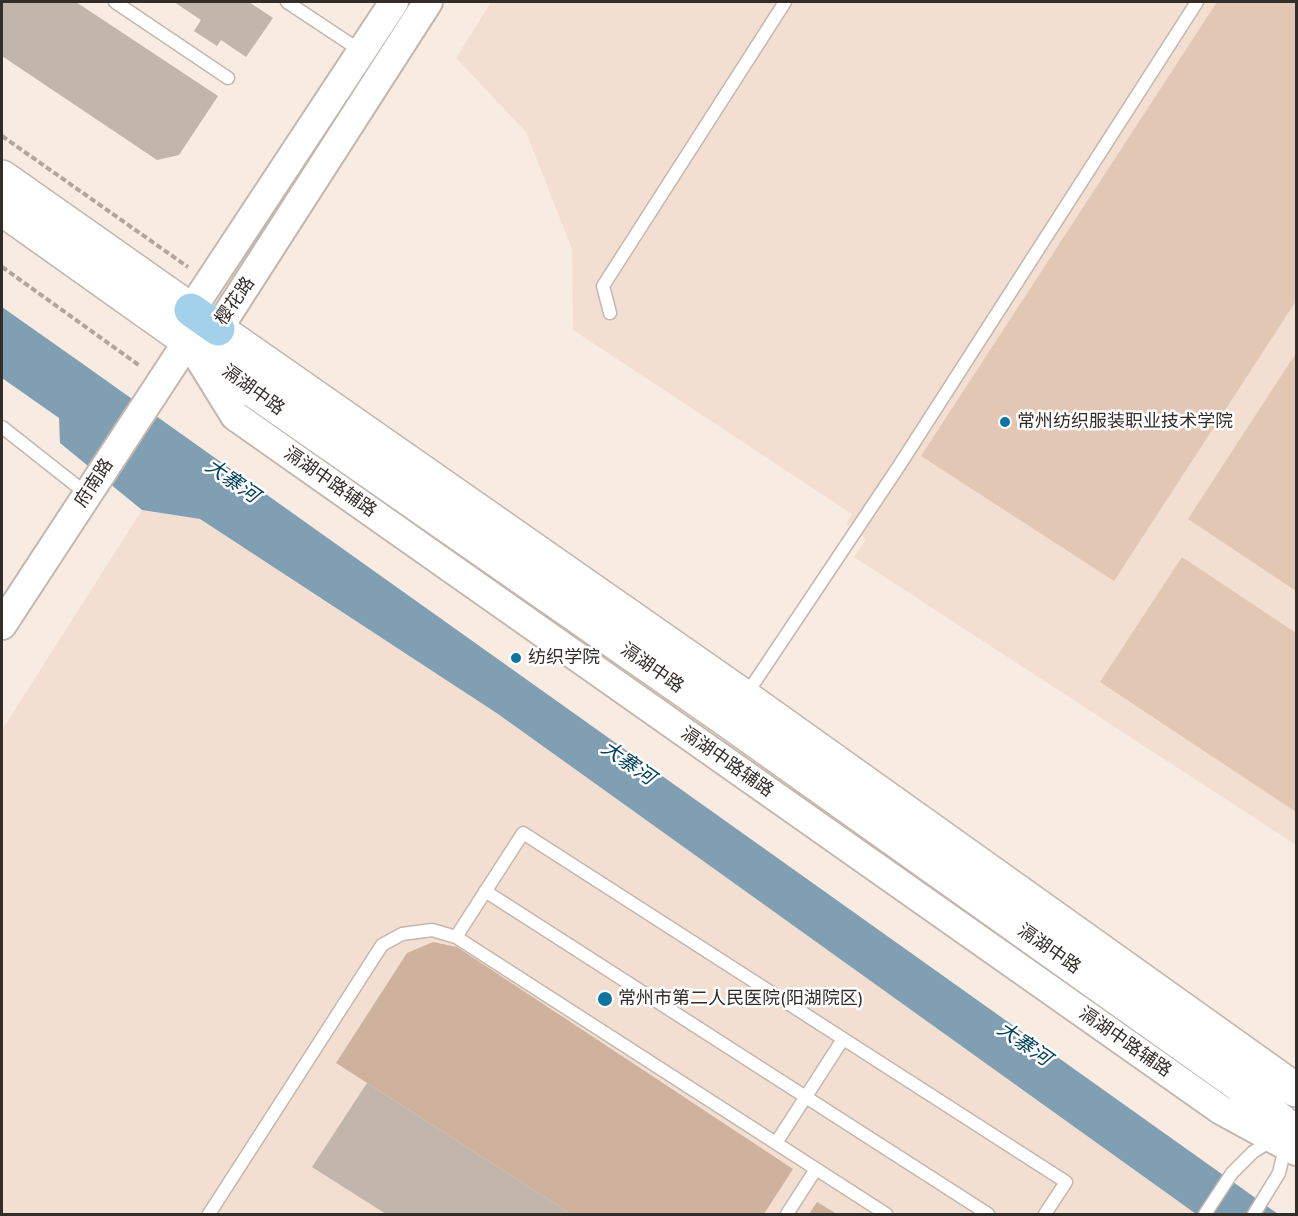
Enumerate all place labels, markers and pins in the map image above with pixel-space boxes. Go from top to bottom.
place label: 常州纺织服装职业技术学院 [1017,411,1233,433]
marker: 常州纺织服装职业技术学院 [998,415,1012,429]
place label: 纺织学院 [528,647,600,669]
marker: 纺织学院 [509,651,523,665]
place label: 常州市第二人民医院(阳湖院区) [618,988,863,1010]
marker: 常州市第二人民医院(阳湖院区) [596,990,614,1008]

